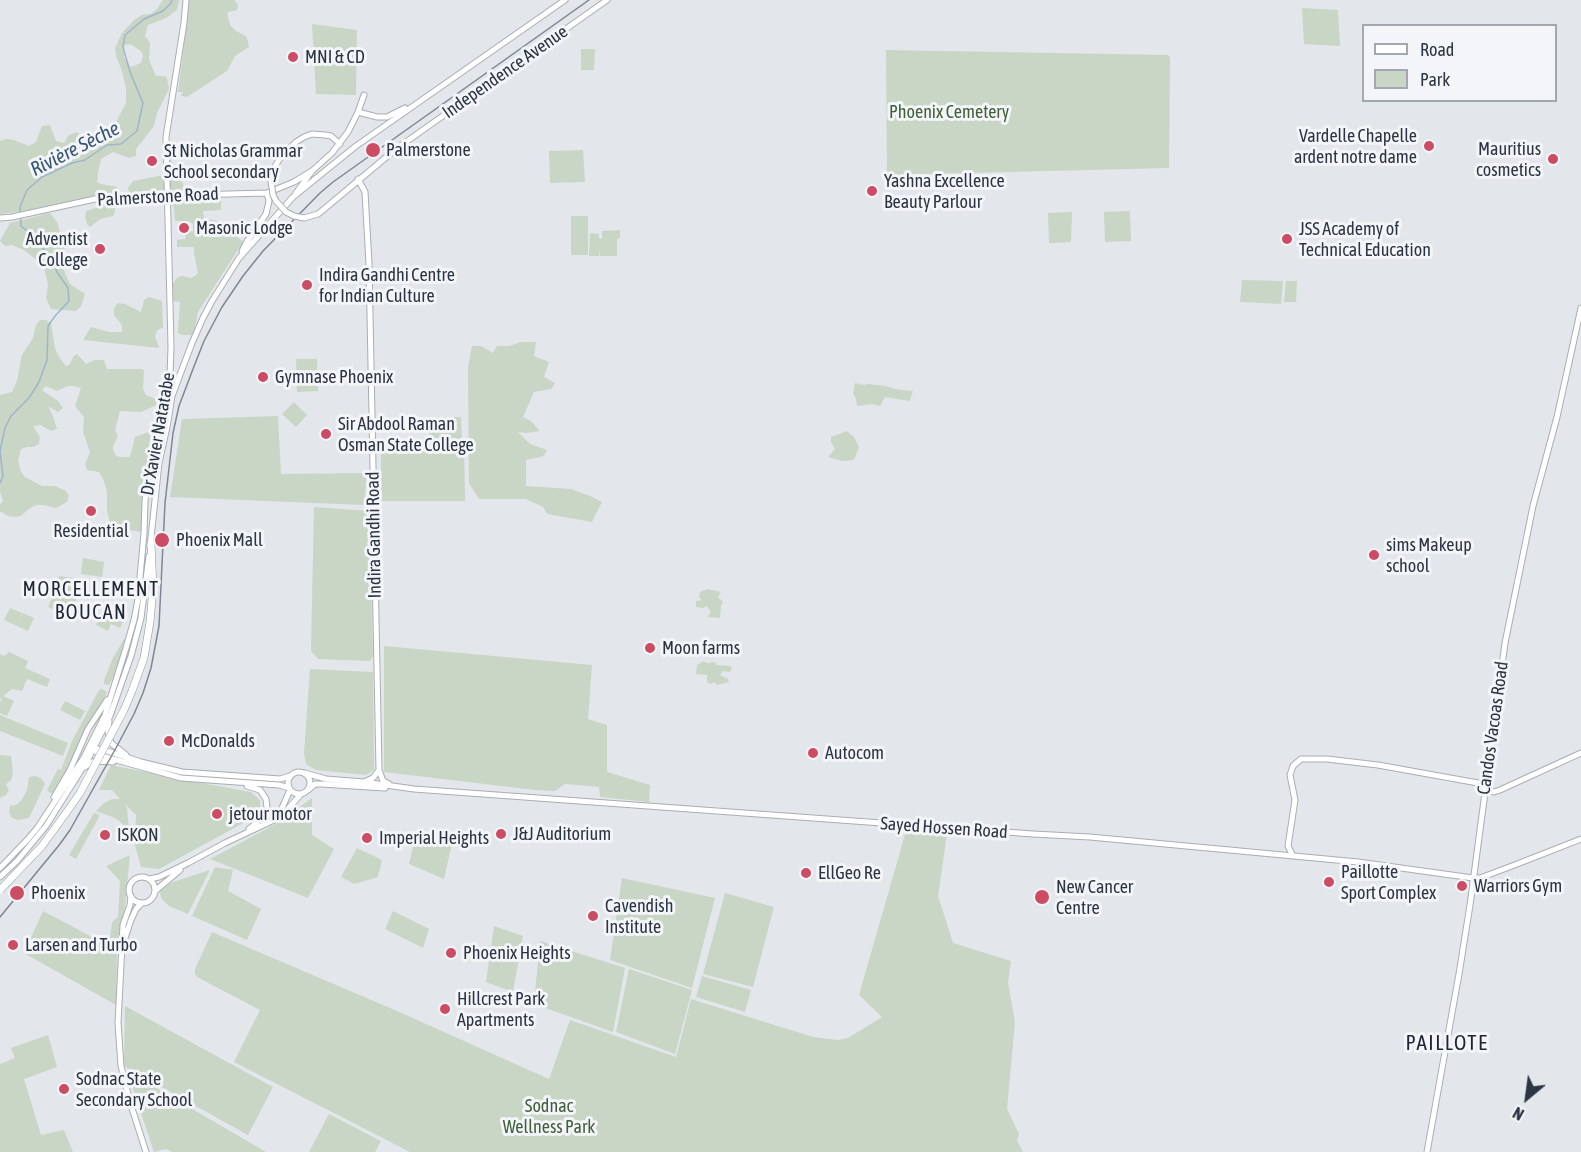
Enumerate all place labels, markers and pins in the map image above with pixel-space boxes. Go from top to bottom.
place label: MNI & CD [305,46,365,68]
marker: MNI & CD [286,50,300,64]
place label: Vardelle Chapelle ardent notre dame [1294,125,1417,168]
place label: Mauritius cosmetics [1476,138,1541,180]
place label: Palmerstone [386,139,471,161]
marker: Vardelle Chapelle ardent notre dame [1422,139,1436,153]
place label: St Nicholas Grammar School secondary [164,140,302,182]
marker: Palmerstone [364,141,382,159]
marker: Mauritius cosmetics [1546,152,1560,166]
marker: St Nicholas Grammar School secondary [145,154,159,168]
place label: Yashna Excellence Beauty Parlour [884,170,1005,213]
marker: Yashna Excellence Beauty Parlour [865,184,879,198]
place label: Masonic Lodge [196,217,293,239]
place label: JSS Academy of Technical Education [1299,218,1431,260]
marker: Masonic Lodge [177,221,191,235]
place label: Adventist College [26,228,88,270]
marker: JSS Academy of Technical Education [1280,232,1294,246]
marker: Adventist College [93,242,107,256]
place label: Indira Gandhi Centre for Indian Culture [319,264,455,306]
marker: Indira Gandhi Centre for Indian Culture [300,278,314,292]
place label: Gymnase Phoenix [275,366,393,388]
marker: Gymnase Phoenix [256,370,270,384]
place label: Sir Abdool Raman Osman State College [338,413,474,456]
marker: Sir Abdool Raman Osman State College [319,427,333,441]
marker: Residential [84,504,98,518]
place label: Residential [53,520,129,542]
place label: Phoenix Mall [176,529,263,551]
marker: Phoenix Mall [153,531,171,549]
place label: sims Makeup school [1386,534,1472,576]
marker: sims Makeup school [1367,548,1381,562]
place label: Moon farms [662,637,740,659]
marker: Moon farms [643,641,657,655]
place label: McDonalds [181,730,255,752]
marker: McDonalds [162,734,176,748]
place label: Autocom [825,742,884,764]
marker: Autocom [806,746,820,760]
place label: jetour motor [229,803,311,825]
marker: jetour motor [210,807,224,821]
place label: J&J Auditorium [513,823,611,845]
place label: ISKON [117,824,159,846]
place label: Imperial Heights [379,827,489,849]
marker: J&J Auditorium [494,827,508,841]
marker: ISKON [98,828,112,842]
marker: Imperial Heights [360,831,374,845]
place label: Paillotte Sport Complex [1341,861,1436,904]
place label: EllGeo Re [818,862,881,884]
marker: EllGeo Re [799,866,813,880]
marker: Paillotte Sport Complex [1322,875,1336,889]
place label: Warriors Gym [1474,875,1562,897]
place label: New Cancer Centre [1056,876,1133,918]
marker: Warriors Gym [1455,879,1469,893]
place label: Phoenix [31,882,85,904]
marker: Phoenix [8,884,26,902]
marker: New Cancer Centre [1033,888,1051,906]
place label: Cavendish Institute [605,895,673,938]
marker: Cavendish Institute [586,909,600,923]
place label: Larsen and Turbo [25,934,137,956]
marker: Larsen and Turbo [6,938,20,952]
place label: Phoenix Heights [463,942,571,964]
marker: Phoenix Heights [444,946,458,960]
place label: Hillcrest Park Apartments [457,988,545,1030]
marker: Hillcrest Park Apartments [438,1002,452,1016]
place label: Sodnac State Secondary School [76,1068,192,1110]
marker: Sodnac State Secondary School [57,1082,71,1096]

